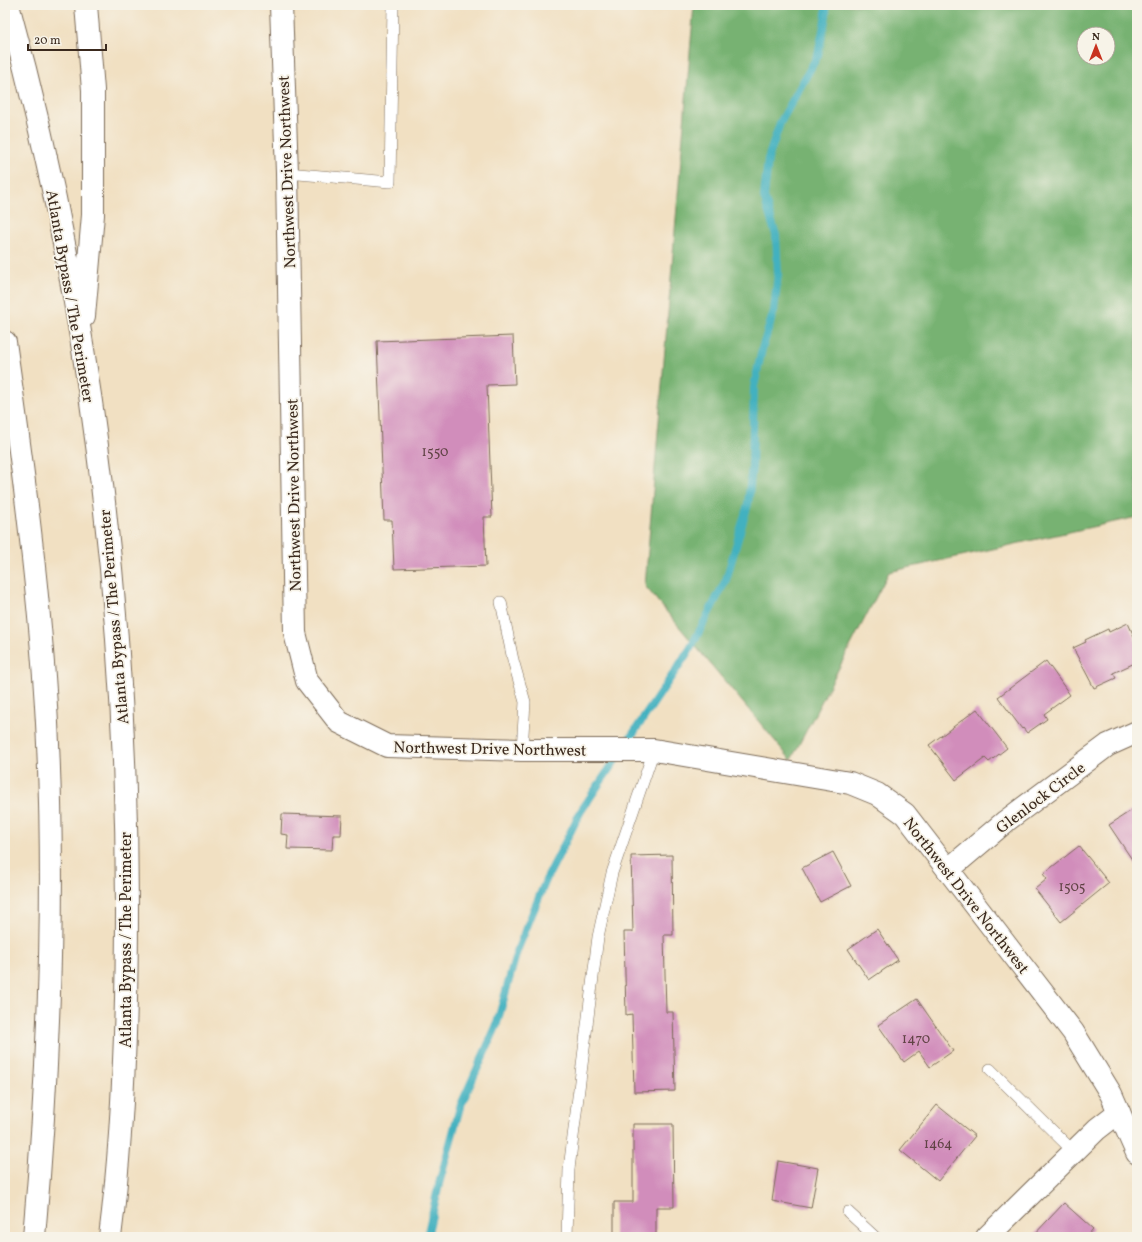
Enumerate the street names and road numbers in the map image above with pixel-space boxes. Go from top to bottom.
street label: Northwest Drive Northwest [274,75,302,269]
street label: Atlanta Bypass / The Perimeter [39,188,99,405]
street label: Northwest Drive Northwest [282,398,308,592]
street label: Atlanta Bypass / The Perimeter [95,508,135,725]
street label: Northwest Drive Northwest [393,737,587,763]
street label: Glenlock Circle [992,758,1090,839]
street label: Northwest Drive Northwest [897,813,1034,979]
street label: Atlanta Bypass / The Perimeter [116,832,138,1048]

